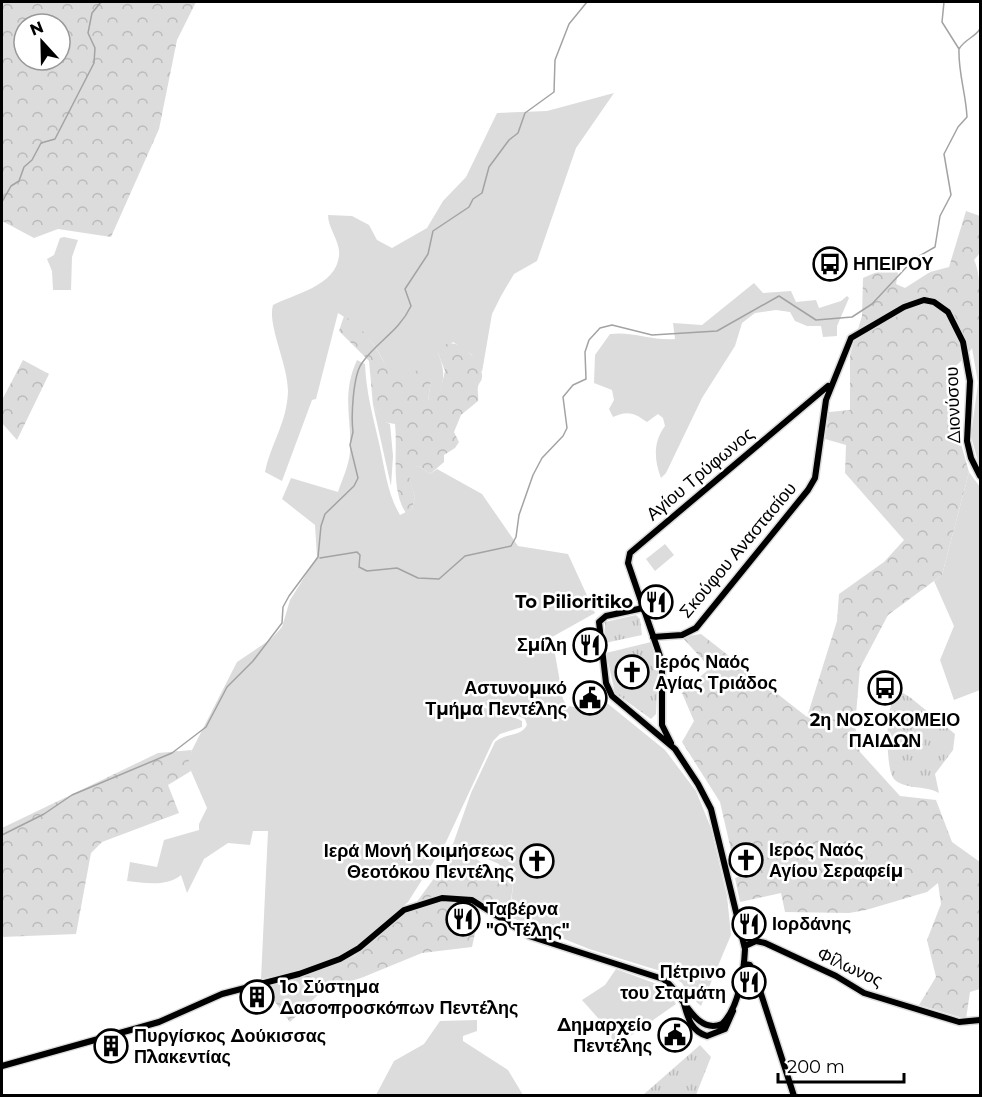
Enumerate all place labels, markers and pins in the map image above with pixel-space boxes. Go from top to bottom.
bus stop icon: ΗΠΕΙΡΟΥ [812,246,848,282]
place label: ΗΠΕΙΡΟΥ [853,253,934,275]
restaurant icon: To Pilioritiko [638,584,674,620]
place label: To Pilioritiko [515,591,633,613]
restaurant icon: Σμίλη [572,627,608,663]
place label: Σμίλη [517,634,567,656]
place label: Ιερός Ναός Αγίας Τριάδος [655,651,777,694]
church icon: Ιερός Ναός Αγίας Τριάδος [614,654,650,690]
bus stop icon: 2η ΝΟΣΟΚΟΜΕΙΟ ΠΑΙΔΩΝ [867,670,903,706]
place label: Αστυνομικό Τμήμα Πεντέλης [425,677,567,720]
public building icon: Αστυνομικό Τμήμα Πεντέλης [572,680,608,716]
place label: 2η ΝΟΣΟΚΟΜΕΙΟ ΠΑΙΔΩΝ [810,709,960,752]
place label: Ιερός Ναός Αγίου Σεραφείμ [769,839,903,882]
place label: Ιερά Μονή Κοιμήσεως Θεοτόκου Πεντέλης [324,840,514,883]
church icon: Ιερός Ναός Αγίου Σεραφείμ [728,842,764,878]
church icon: Ιερά Μονή Κοιμήσεως Θεοτόκου Πεντέλης [519,843,555,879]
place label: Ταβέρνα "Ο Τέλης" [486,898,570,941]
restaurant icon: Ταβέρνα "Ο Τέλης" [445,901,481,937]
restaurant icon: Ιορδάνης [731,906,767,942]
place label: Ιορδάνης [772,913,851,935]
place label: Πέτρινο του Σταμάτη [620,961,726,1004]
restaurant icon: Πέτρινο του Σταμάτη [731,964,767,1000]
place label: 1ο Σύστημα Δασοπροσκόπων Πεντέλης [279,976,518,1019]
building icon: 1ο Σύστημα Δασοπροσκόπων Πεντέλης [239,979,275,1015]
place label: Δημαρχείο Πεντέλης [556,1014,652,1057]
public building icon: Δημαρχείο Πεντέλης [657,1017,693,1053]
place label: Πυργίσκος Δούκισσας Πλακεντίας [134,1025,326,1068]
building icon: Πυργίσκος Δούκισσας Πλακεντίας [93,1028,129,1064]

